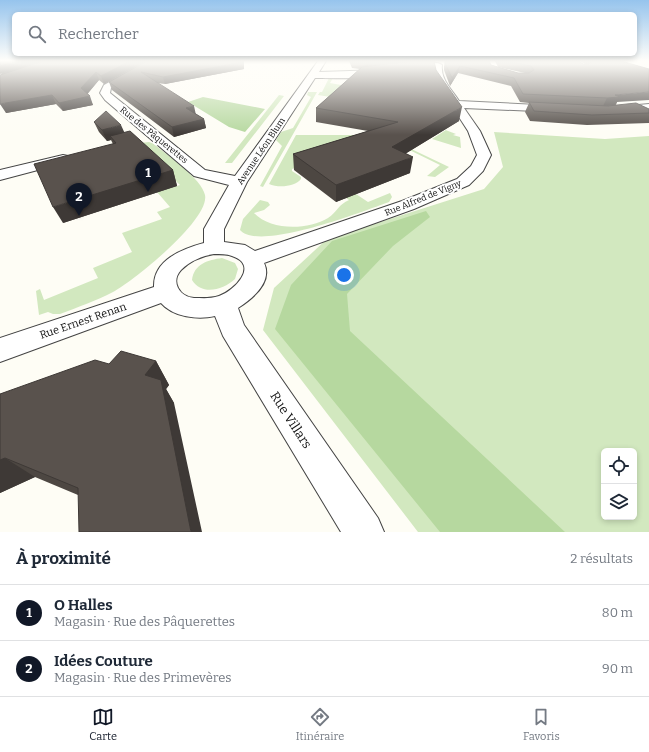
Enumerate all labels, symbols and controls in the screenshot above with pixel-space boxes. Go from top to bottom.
search box [12,12,637,56]
icon: search [26,23,48,45]
text: Rechercher [58,25,139,43]
street label: Rue des Pâquerettes [118,105,190,165]
street label: Avenue Léon Blum [235,115,287,186]
pin: 1 [135,159,161,192]
street label: Rue Alfred de Vigny [383,178,463,218]
pin: 2 [66,183,92,216]
your location [334,265,354,285]
street label: Rue Ernest Renan [38,300,128,342]
street label: Rue Villars [267,389,315,451]
map controls [601,448,637,520]
button: locate [601,448,637,484]
button: layers [601,484,637,520]
text: À proximité [16,548,111,569]
text: 2 résultats [570,551,633,566]
text: O Halles [54,596,113,614]
text: 1 [26,605,32,620]
text: 80 m [602,605,633,620]
text: Magasin · Rue des Pâquerettes [54,614,235,629]
text: Idées Couture [54,652,153,670]
text: 2 [25,661,33,676]
text: 90 m [602,661,633,676]
text: Magasin · Rue des Primevères [54,670,232,685]
tab: Carte [89,706,117,743]
tab: Itinéraire [296,706,344,743]
tab: Favoris [523,706,560,743]

